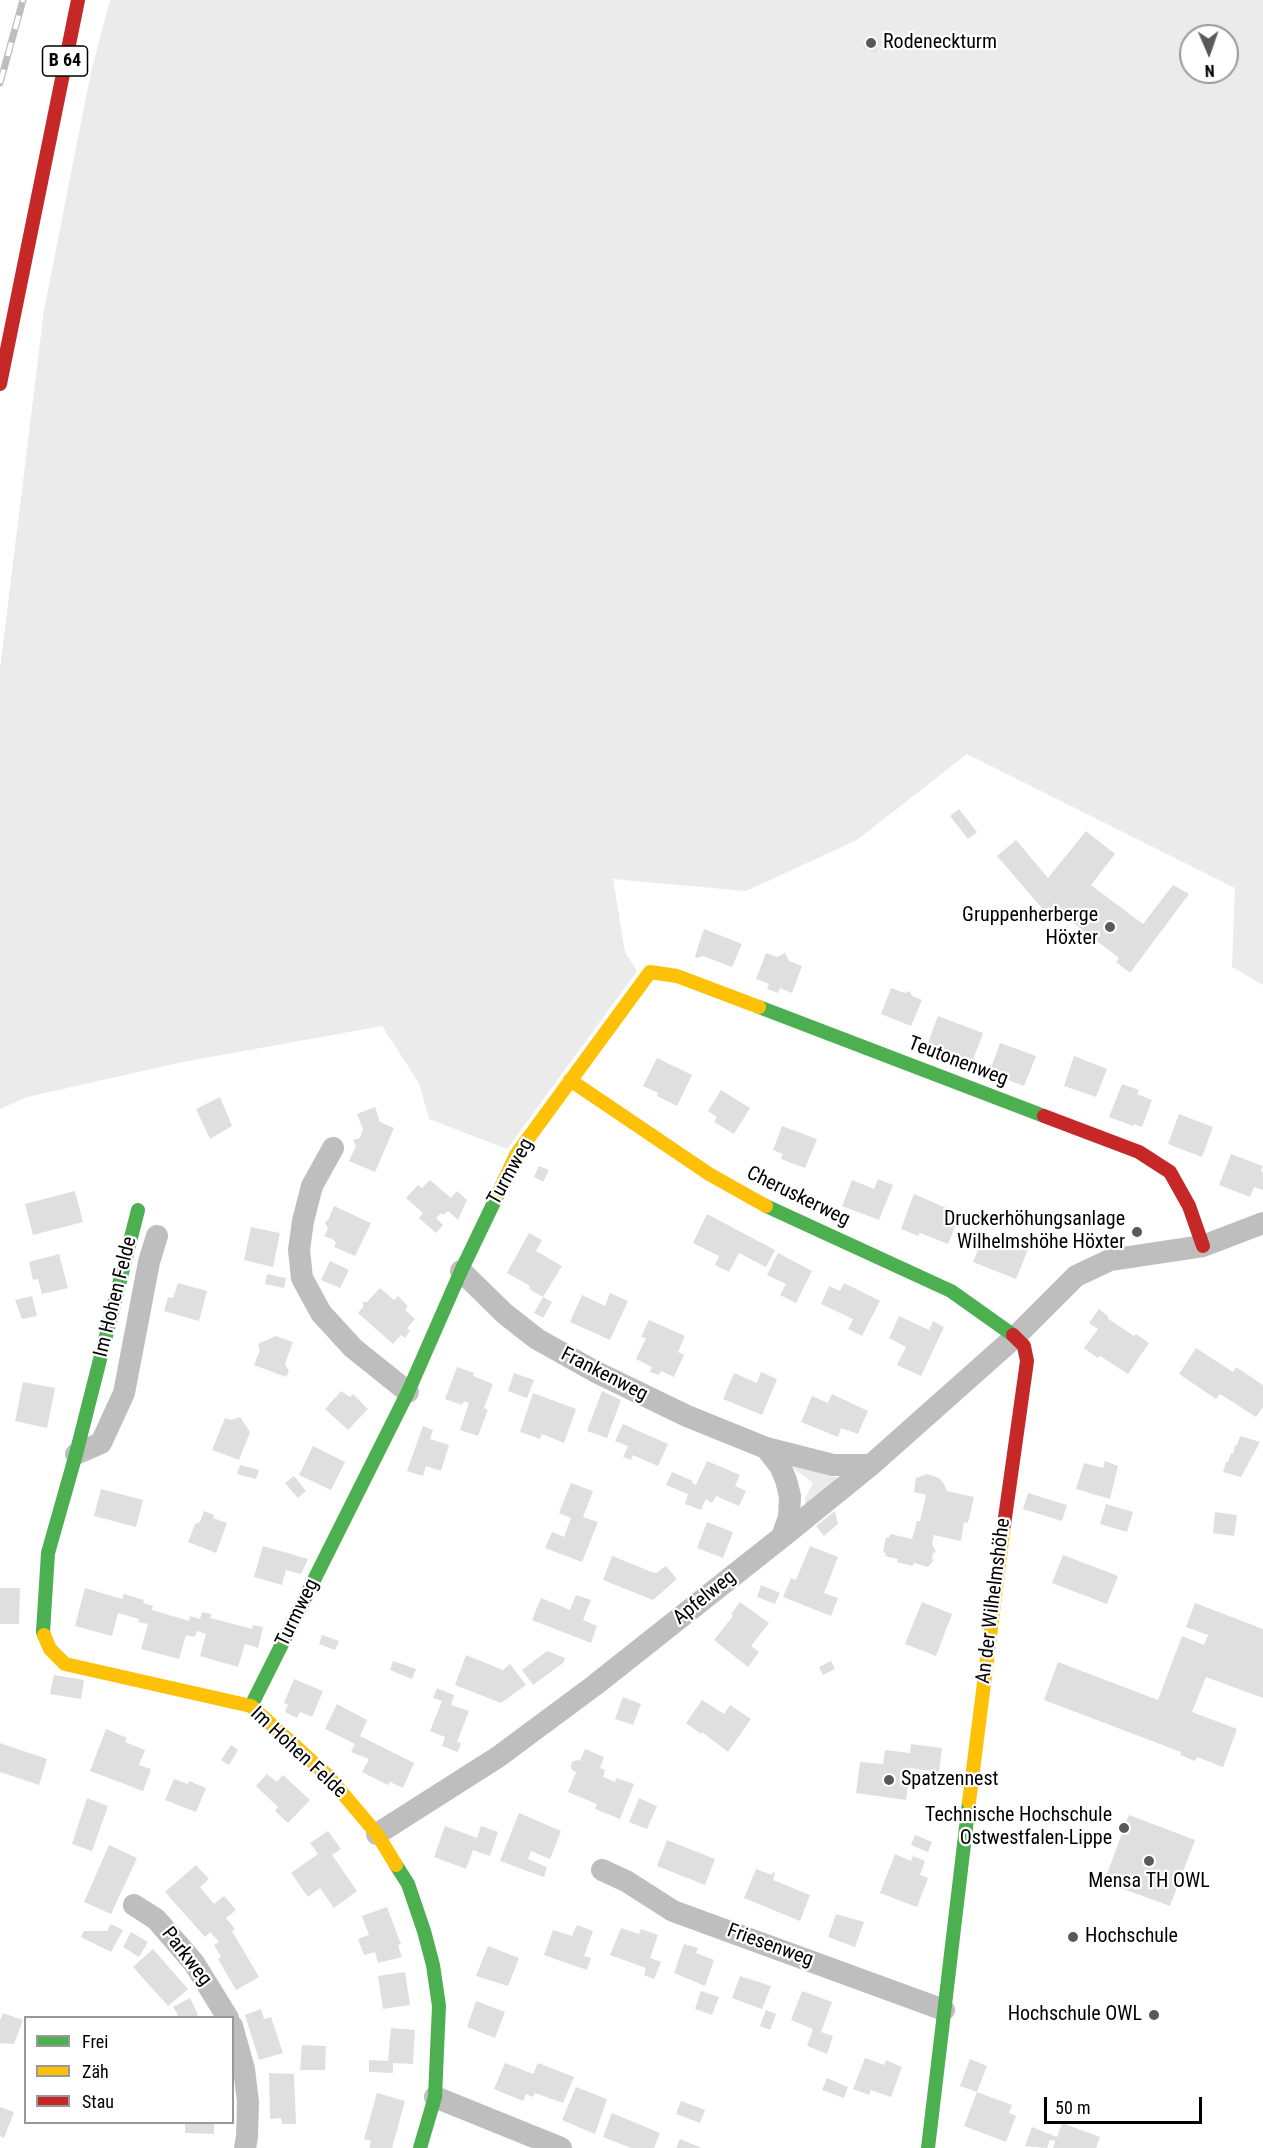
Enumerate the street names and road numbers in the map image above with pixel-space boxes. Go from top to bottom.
road number: B 64 [42,46,88,76]
street label: Teutonenweg [905,1032,1011,1092]
street label: Turmweg [483,1134,539,1210]
street label: Cheruskerweg [742,1162,854,1232]
street label: Im Hohen Felde [89,1234,143,1360]
street label: Frankenweg [556,1343,652,1407]
street label: An der Wilhelmshöhe [972,1517,1016,1685]
street label: Apfelweg [669,1565,741,1631]
street label: Turmweg [271,1575,325,1651]
street label: Im Hohen Felde [245,1702,351,1804]
street label: Friesenweg [724,1919,816,1973]
street label: Parkweg [156,1923,216,1991]

